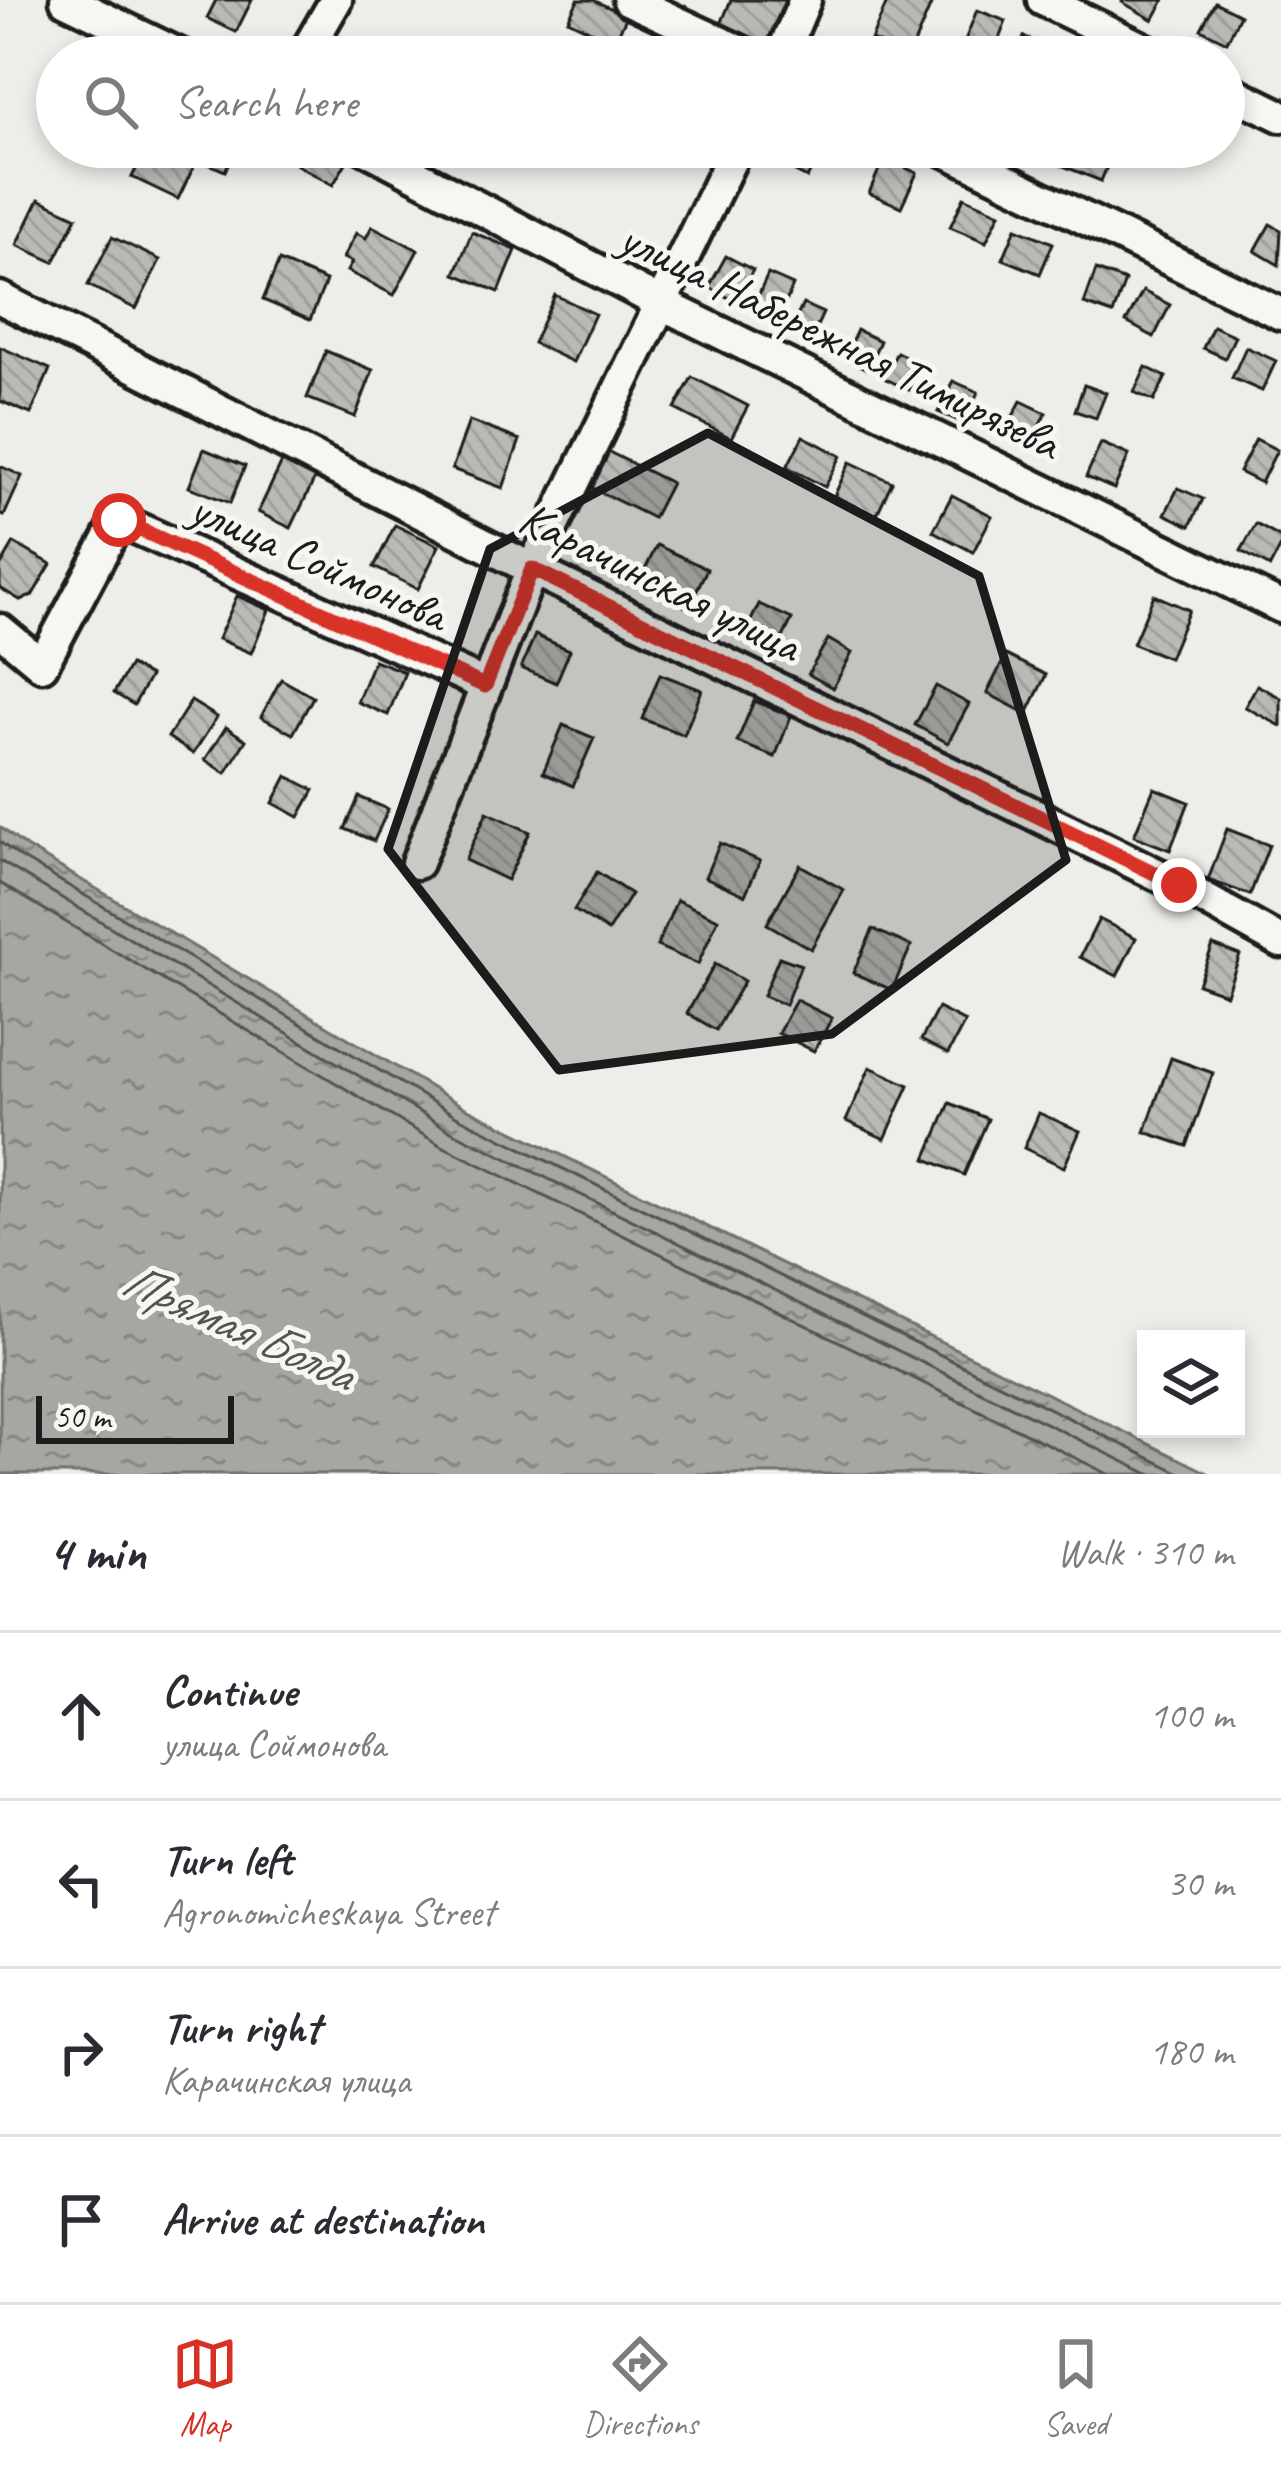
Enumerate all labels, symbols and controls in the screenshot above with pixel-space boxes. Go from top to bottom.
search box [36,36,1245,168]
icon: search [78,69,144,135]
text: Search here [174,74,357,131]
street label: улица Набережная Тимирязева [607,206,1073,474]
street label: улица Соймонова [178,476,461,646]
street label: Карачинская улица [509,487,813,676]
route start [92,493,146,547]
route end [1152,858,1206,912]
water label: Прямая Болда [112,1247,368,1407]
map controls [1137,1330,1245,1438]
button: layers [1137,1330,1245,1438]
scale bar [36,1390,234,1443]
text: 50 m [54,1396,110,1438]
text: 4 min [48,1520,146,1584]
text: Walk · 310 m [1057,1528,1233,1577]
text: Continue [162,1663,296,1720]
icon: ahead [48,1683,114,1749]
text: 100 m [1149,1691,1233,1740]
text: улица Соймонова [162,1720,385,1769]
text: Turn left [162,1831,292,1888]
icon: left [48,1851,114,1917]
text: 30 m [1167,1859,1233,1908]
text: Agronomicheskaya Street [162,1888,495,1937]
text: Turn right [162,1999,320,2056]
icon: right [48,2019,114,2085]
text: 180 m [1149,2027,1233,2076]
text: Карачинская улица [162,2056,410,2105]
icon: arrive [48,2187,114,2253]
text: Arrive at destination [162,2191,484,2248]
tab: Map [172,2331,238,2445]
tab: Directions [583,2331,698,2445]
tab: Saved [1043,2331,1109,2445]

